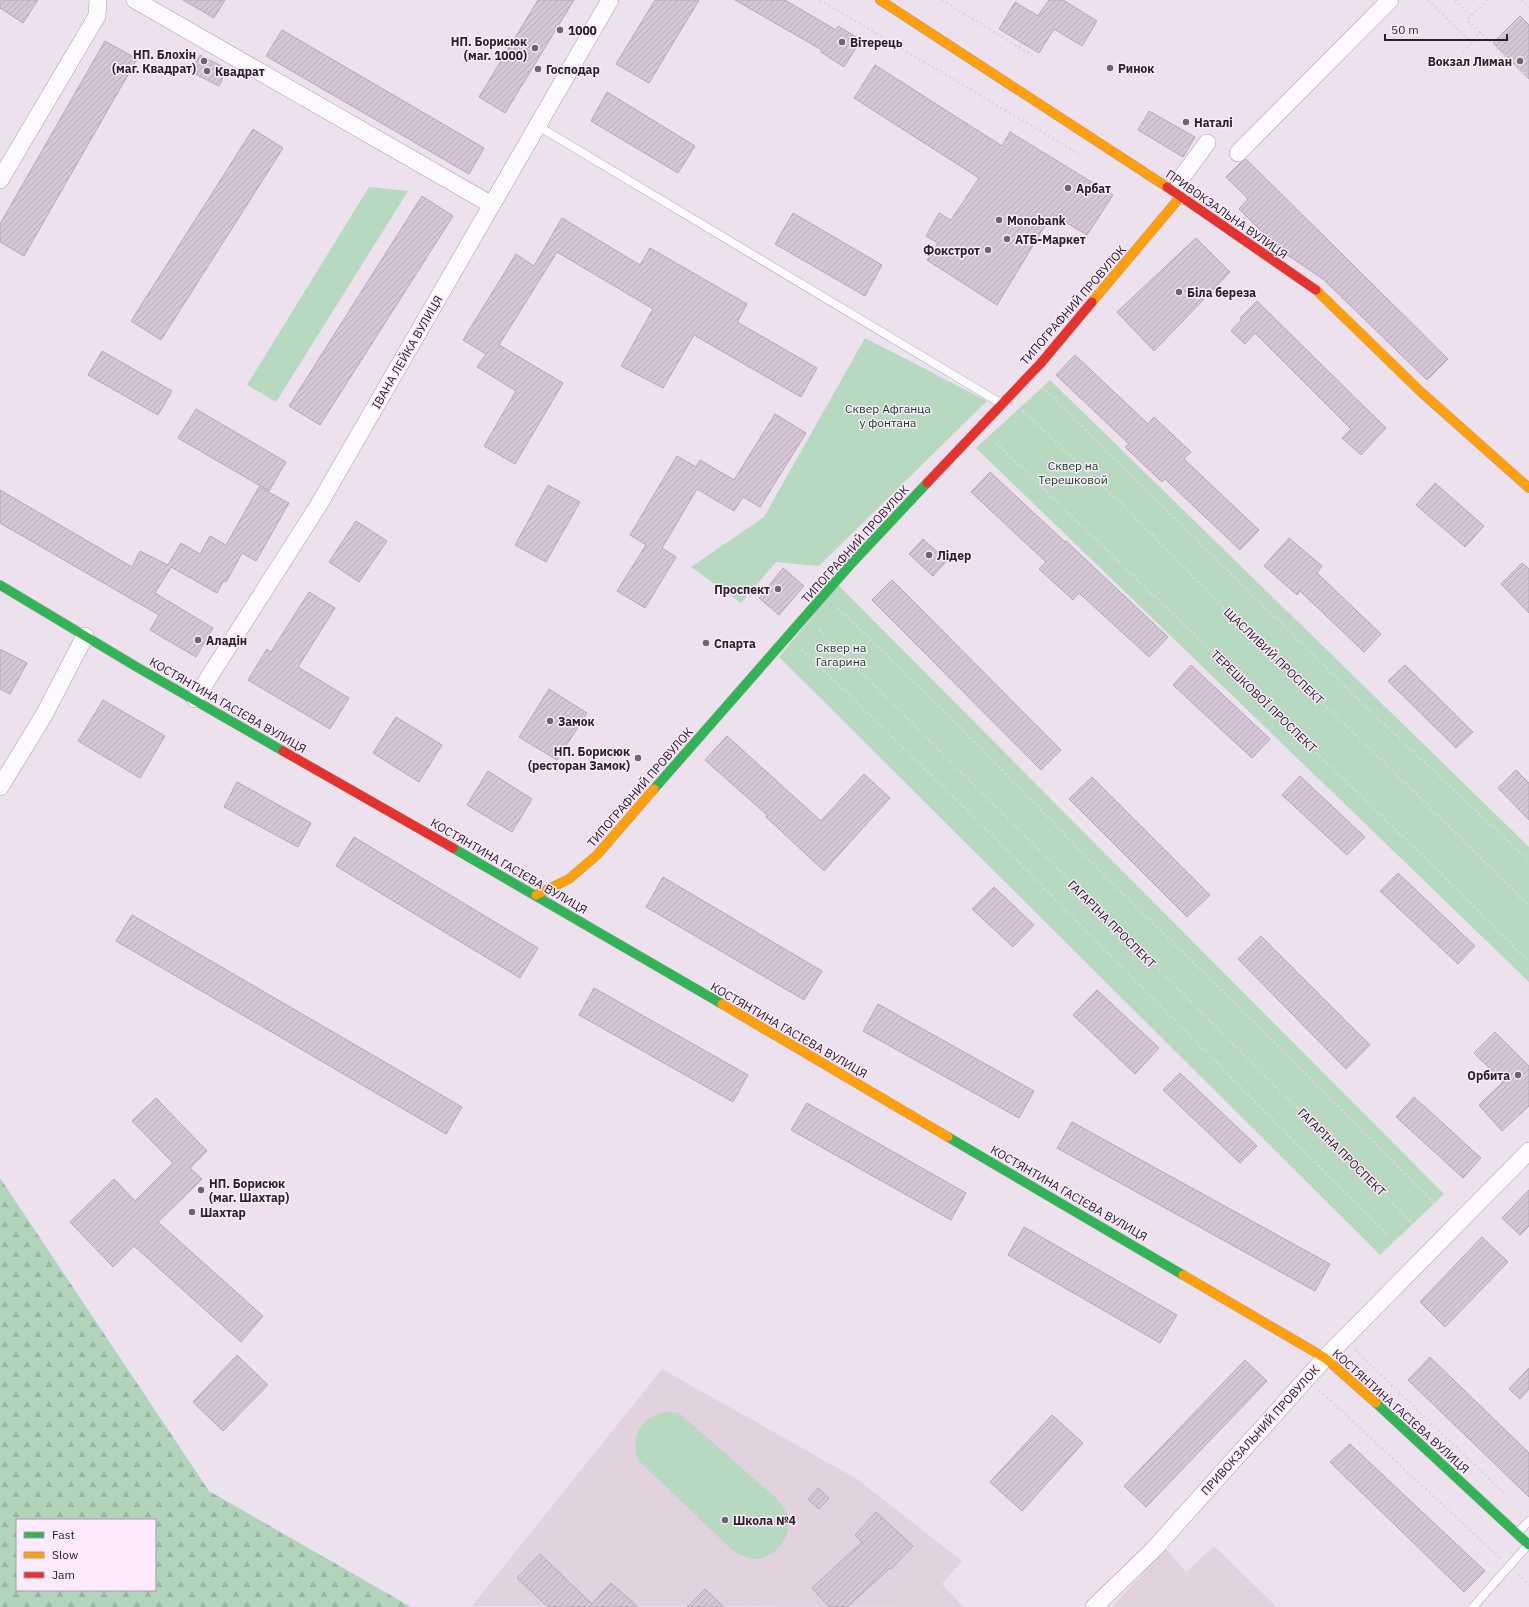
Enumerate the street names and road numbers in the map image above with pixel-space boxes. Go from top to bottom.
street label: ПРИВОКЗАЛЬНА ВУЛИЦЯ [1163,166,1291,262]
street label: ТИПОГРАФНИЙ ПРОВУЛОК [1017,242,1129,368]
street label: ІВАНА ЛЕЙКА ВУЛИЦЯ [368,293,446,411]
street label: ТИПОГРАФНИЙ ПРОВУЛОК [798,482,912,606]
street label: ЩАСЛИВИЙ ПРОСПЕКТ [1221,604,1327,708]
street label: ТЕРЕШКОВОЇ ПРОСПЕКТ [1208,647,1320,756]
street label: КОСТЯНТИНА ГАСІЄВА ВУЛИЦЯ [147,654,309,756]
street label: ТИПОГРАФНИЙ ПРОВУЛОК [584,724,696,850]
street label: КОСТЯНТИНА ГАСІЄВА ВУЛИЦЯ [428,815,590,917]
street label: ГАГАРІНА ПРОСПЕКТ [1065,877,1159,971]
street label: КОСТЯНТИНА ГАСІЄВА ВУЛИЦЯ [708,979,870,1081]
street label: ГАГАРІНА ПРОСПЕКТ [1295,1105,1389,1199]
street label: КОСТЯНТИНА ГАСІЄВА ВУЛИЦЯ [988,1142,1150,1244]
street label: КОСТЯНТИНА ГАСІЄВА ВУЛИЦЯ [1330,1346,1472,1476]
street label: ПРИВОКЗАЛЬНИЙ ПРОВУЛОК [1198,1362,1322,1498]

